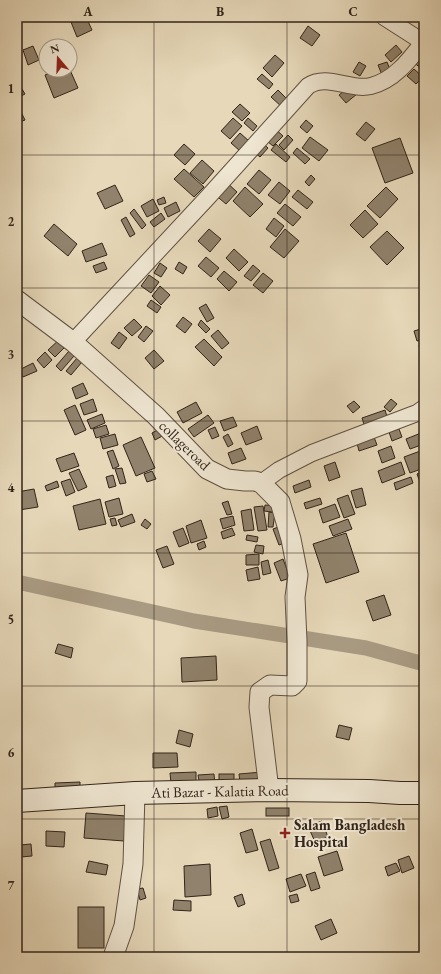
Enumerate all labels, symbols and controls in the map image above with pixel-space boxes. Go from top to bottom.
text: A [82,3,93,20]
text: B [216,3,224,20]
text: C [348,3,358,20]
north arrow [38,38,78,78]
text: N [48,40,61,57]
text: 1 [8,80,15,97]
text: 2 [8,213,15,230]
text: 3 [8,346,15,363]
street label: collageroad [155,416,215,474]
text: 4 [8,479,15,496]
text: 5 [8,611,14,628]
text: 6 [8,744,15,761]
street label: Ati Bazar - Kalatia Road [150,780,289,802]
place label: Salam Bangladesh Hospital [294,815,406,851]
marker: Salam Bangladesh Hospital [279,827,291,839]
text: 7 [8,877,15,894]

